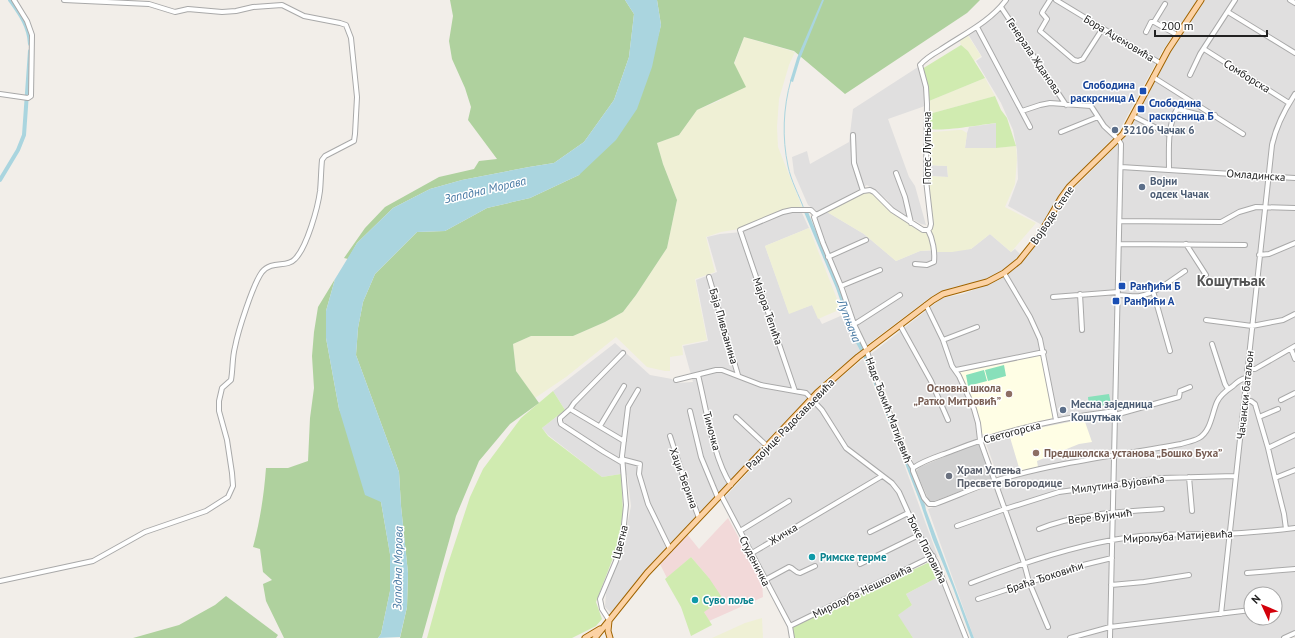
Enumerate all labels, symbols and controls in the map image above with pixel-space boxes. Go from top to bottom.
street label: Бора Аџемовића [1081,11,1157,65]
scale bar [1155,12,1267,38]
street label: Генерала Жданова [1003,15,1065,97]
text: 200 m [1161,18,1194,33]
street label: Сомборска [1221,56,1273,96]
place label: Слободина раскрсница А [1070,78,1135,105]
marker: Слободина раскрсница А [1138,86,1148,96]
place label: Слободина раскрсница Б [1149,96,1214,123]
marker: Слободина раскрсница Б [1136,104,1146,114]
street label: Потес Лупњача [920,111,934,185]
place label: 32106 Чачак 6 [1123,123,1195,137]
marker: 32106 Чачак 6 [1110,125,1120,135]
street label: Омладинска [1226,166,1286,184]
water label: Западна Морава [442,173,527,206]
place label: Војни одсек Чачак [1150,174,1210,201]
marker: Војни одсек Чачак [1137,182,1147,192]
street label: Војводе Степе [1027,183,1077,247]
district label: Кошутњак [1197,271,1266,290]
street label: Мајора Тепића [750,275,786,347]
place label: Ранђићи Б [1130,279,1181,293]
marker: Ранђићи Б [1117,281,1127,291]
street label: Баја Пивљанина [706,286,742,366]
place label: Ранђићи А [1124,294,1175,308]
water label: Лупњача [834,296,865,345]
marker: Ранђићи А [1111,296,1121,306]
street label: Чачански батаљон [1233,350,1257,440]
street label: Наде Ђокић Матијевић [862,355,916,465]
street label: Радојице Радосављевића [743,375,837,473]
place label: Основна школа „Ратко Митровић” [913,381,1001,408]
marker: Основна школа „Ратко Митровић” [1004,389,1014,399]
place label: Месна заједница Кошутњак [1071,397,1153,424]
marker: Месна заједница Кошутњак [1058,405,1068,415]
street label: Тимочка [700,410,724,452]
street label: Светогорска [982,418,1042,446]
street label: Хаџи Ђерина [667,446,701,510]
place label: Предшколска установа „Бошко Буха” [1044,446,1222,460]
marker: Предшколска установа „Бошко Буха” [1031,448,1041,458]
place label: Храм Успења Пресвете Богородице [957,463,1063,490]
marker: Храм Успења Пресвете Богородице [944,471,954,481]
street label: Милутина Вујовића [1071,471,1165,497]
street label: Вере Вујичић [1067,505,1133,527]
street label: Ђоке Поповића [904,512,950,586]
street label: Жичка [765,520,800,548]
street label: Цветна [609,524,631,560]
water label: Западна Морава [389,526,406,610]
street label: Мирољуба Матијевића [1123,526,1233,546]
street label: Студеничка [736,534,774,588]
place label: Римске терме [820,550,887,564]
marker: Римске терме [807,552,817,562]
street label: Браћа Ђоковићи [1005,558,1085,596]
street label: Мирољуба Нешковића [810,561,914,621]
north arrow [1243,586,1283,626]
text: N [1248,592,1263,607]
place label: Суво поље [703,593,754,607]
marker: Суво поље [690,595,700,605]

